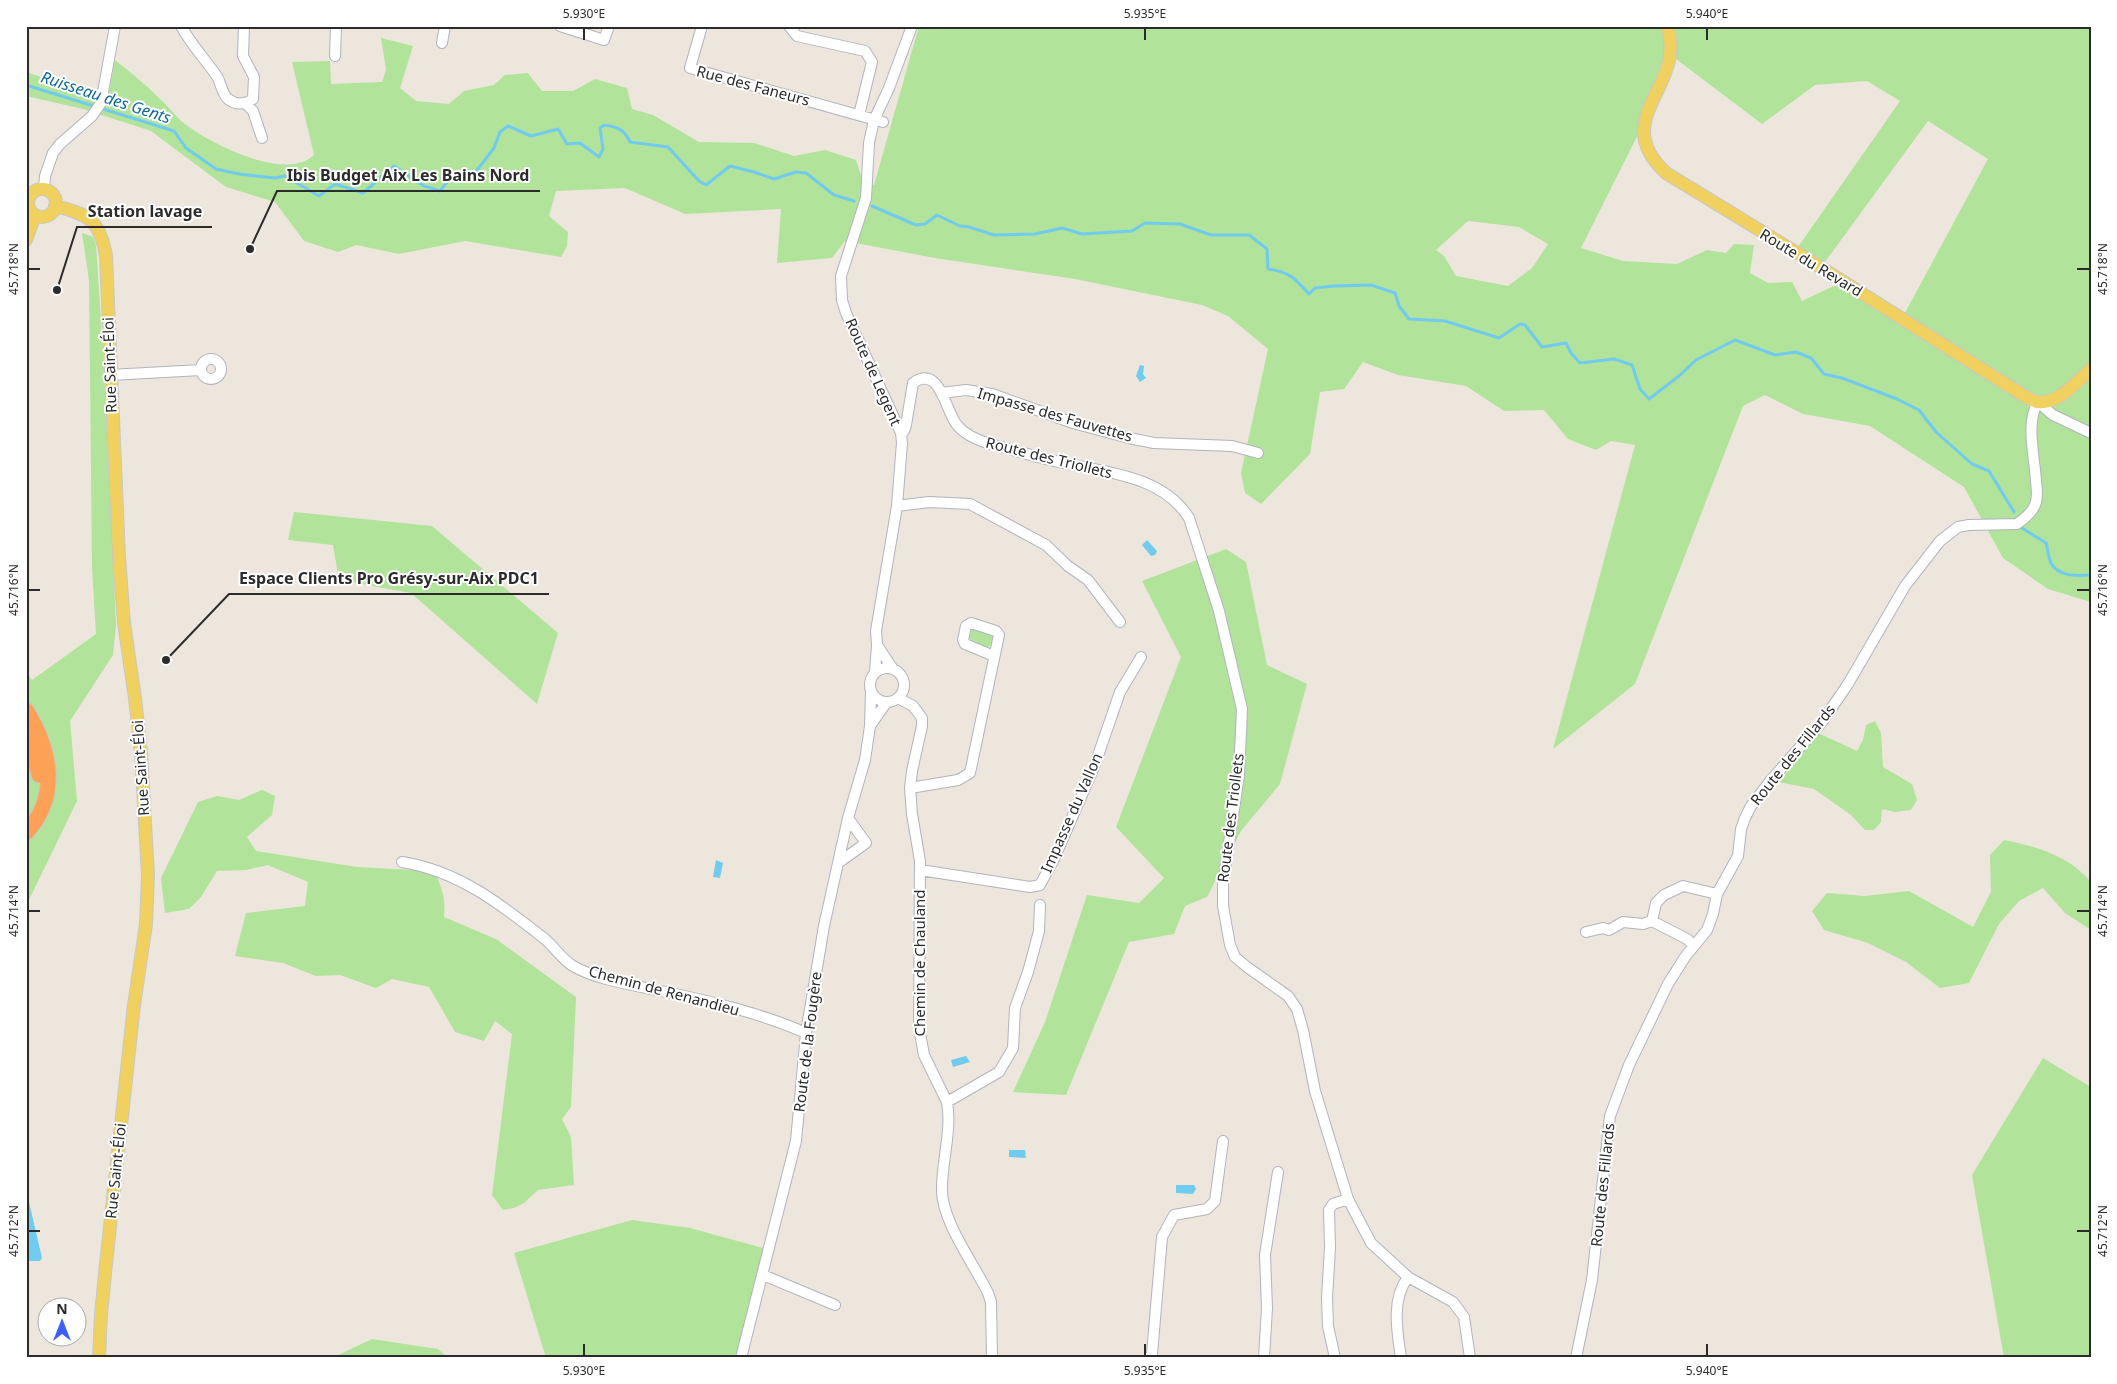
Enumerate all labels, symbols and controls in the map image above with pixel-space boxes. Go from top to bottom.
text: 5.930°E [563,5,605,22]
text: 5.935°E [1124,5,1166,22]
text: 5.940°E [1686,5,1728,22]
street label: Rue des Faneurs [694,60,812,110]
water label: Ruisseau des Gents [38,66,174,128]
callout: Ibis Budget Aix Les Bains Nord [277,160,540,191]
text: Ibis Budget Aix Les Bains Nord [287,164,529,186]
callout: Station lavage [77,196,212,227]
text: Station lavage [88,200,202,222]
street label: Route du Revard [1756,224,1867,301]
text: 45.718°N [5,243,22,295]
text: 45.718°N [2094,243,2111,295]
street label: Route de Legent [841,315,907,429]
street label: Rue Saint-Éloi [97,317,121,413]
street label: Impasse des Fauvettes [975,382,1135,446]
street label: Route des Triollets [984,432,1115,482]
callout: Espace Clients Pro Grésy-sur-Aix PDC1 [229,563,549,594]
text: 45.716°N [5,564,22,616]
text: 45.716°N [2094,564,2111,616]
text: Espace Clients Pro Grésy-sur-Aix PDC1 [239,567,539,589]
street label: Route des Fillards [1745,700,1839,809]
street label: Rue Saint-Éloi [127,719,153,817]
street label: Impasse du Vallon [1036,750,1106,876]
street label: Route des Triollets [1212,752,1248,883]
text: 45.714°N [5,885,22,937]
text: 45.714°N [2094,885,2111,937]
street label: Chemin de Chauland [909,889,929,1037]
street label: Chemin de Renandieu [587,960,742,1020]
street label: Route de la Fougère [788,970,826,1113]
street label: Rue Saint-Éloi [100,1122,130,1220]
street label: Route des Fillards [1586,1122,1618,1248]
text: 45.712°N [5,1205,22,1257]
text: 45.712°N [2094,1205,2111,1257]
north arrow [38,1296,88,1346]
text: N [56,1299,68,1318]
text: 5.930°E [563,1362,605,1379]
text: 5.935°E [1124,1362,1166,1379]
text: 5.940°E [1686,1362,1728,1379]

